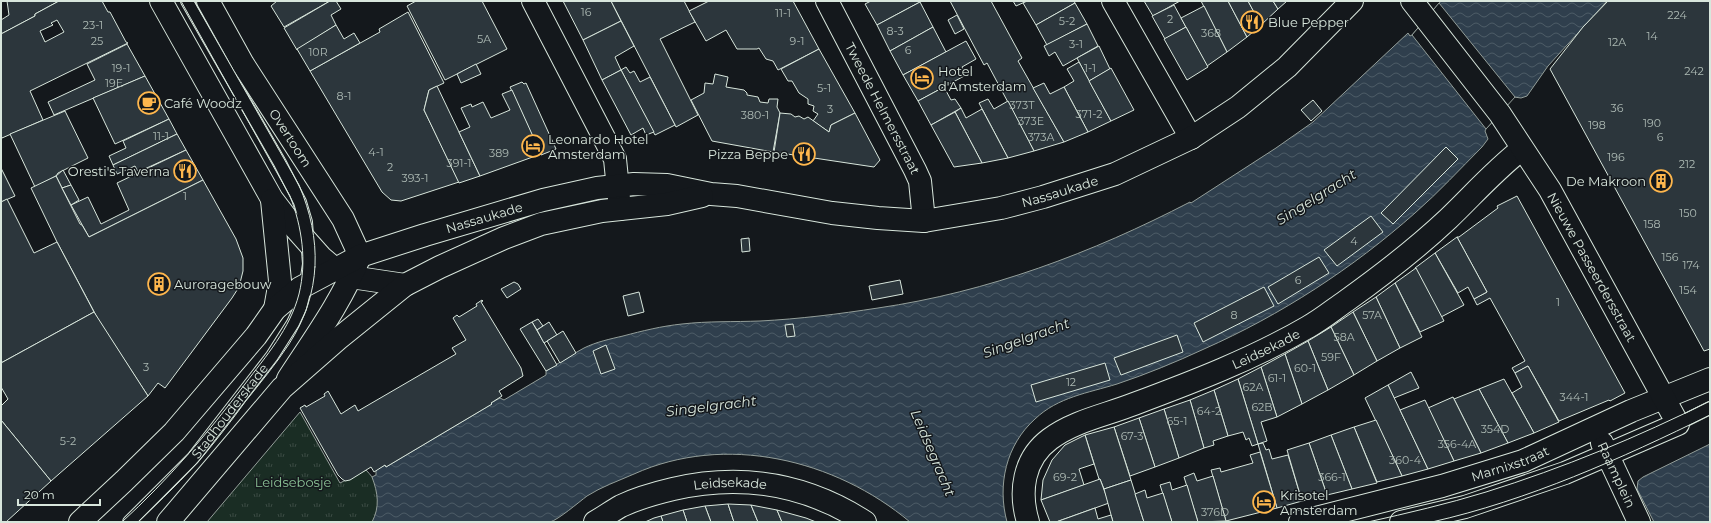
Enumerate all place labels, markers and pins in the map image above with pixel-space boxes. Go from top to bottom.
restaurant icon: Blue Pepper [1239,9,1265,35]
place label: Blue Pepper [1268,14,1349,30]
place label: Hotel d'Amsterdam [938,63,1027,94]
hotel icon: Hotel d'Amsterdam [909,65,935,91]
cafe icon: Café Woodz [136,90,162,116]
place label: Café Woodz [164,95,242,111]
place label: Leonardo Hotel Amsterdam [548,131,649,162]
hotel icon: Leonardo Hotel Amsterdam [520,133,546,159]
restaurant icon: Pizza Beppe [791,141,817,167]
place label: Pizza Beppe [708,146,788,162]
restaurant icon: Oresti's Taverna [172,158,198,184]
place label: Oresti's Taverna [68,163,170,179]
building icon: De Makroon [1648,168,1674,194]
place label: De Makroon [1566,173,1646,189]
building icon: Auroragebouw [146,271,172,297]
place label: Auroragebouw [174,276,272,292]
place label: Krisotel Amsterdam [1280,487,1358,518]
hotel icon: Krisotel Amsterdam [1251,489,1277,515]

